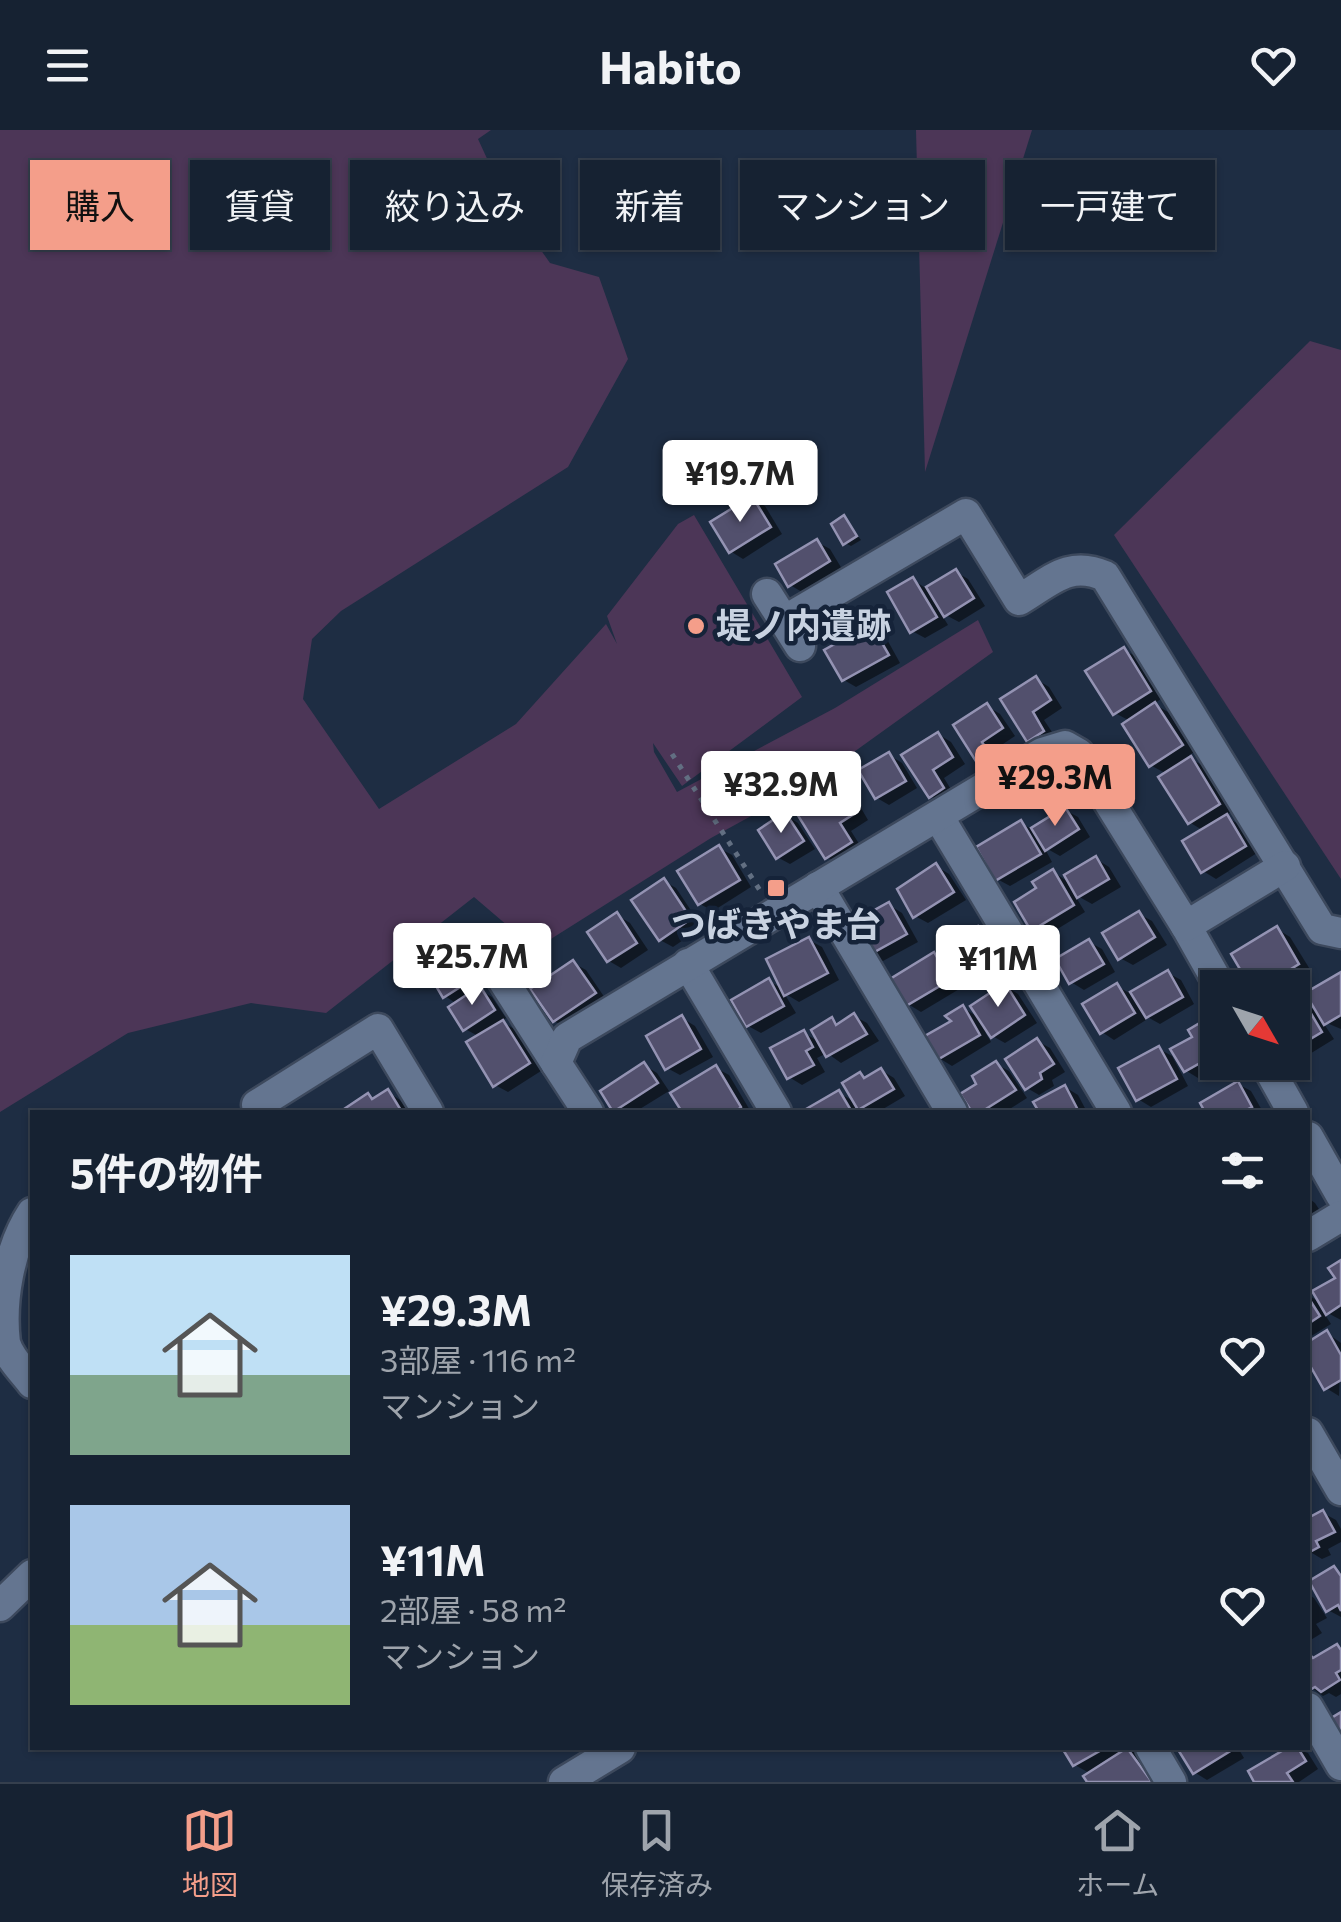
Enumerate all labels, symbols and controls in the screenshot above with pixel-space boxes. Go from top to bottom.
icon: menu [40,38,95,93]
text: Habito [599,38,742,93]
icon: heart [1246,38,1301,93]
chip: 購入 [30,160,170,250]
chip: 賃貸 [190,160,330,250]
chip: 絞り込み [350,160,560,250]
chip: 新着 [580,160,720,250]
chip: マンション [740,160,985,250]
chip: 一戸建て [1005,160,1215,250]
pin: ¥19.7M [659,440,821,525]
text: ¥19.7M [685,452,795,492]
place label: 堤ノ内遺跡 [716,602,891,645]
marker: 堤ノ内遺跡 [685,615,707,637]
pin: ¥29.3M [974,744,1136,829]
pin: ¥32.9M [700,751,862,836]
text: ¥29.3M [997,756,1113,796]
text: ¥32.9M [723,763,839,803]
marker: つばきやま台 [765,877,787,899]
place label: つばきやま台 [671,901,881,944]
pin: ¥25.7M [391,923,553,1008]
pin: ¥11M [939,925,1057,1010]
text: ¥25.7M [415,935,529,975]
text: ¥11M [958,937,1038,977]
north arrow [1200,970,1310,1080]
map controls [1200,970,1310,1080]
icon: filters [1215,1143,1270,1198]
text: 5件の物件 [70,1146,263,1198]
text: ¥29.3M [380,1283,532,1335]
icon: home [150,1295,270,1415]
icon: heart [1215,1328,1270,1383]
text: 3部屋 · 116 m² [380,1339,576,1379]
text: マンション [380,1385,540,1425]
text: ¥11M [380,1533,485,1585]
icon: home [150,1545,270,1665]
icon: heart [1215,1578,1270,1633]
text: 2部屋 · 58 m² [380,1589,566,1629]
text: マンション [380,1635,540,1675]
tab: 地図 [182,1803,238,1903]
tab: 保存済み [601,1803,713,1903]
tab: ホーム [1076,1803,1159,1903]

